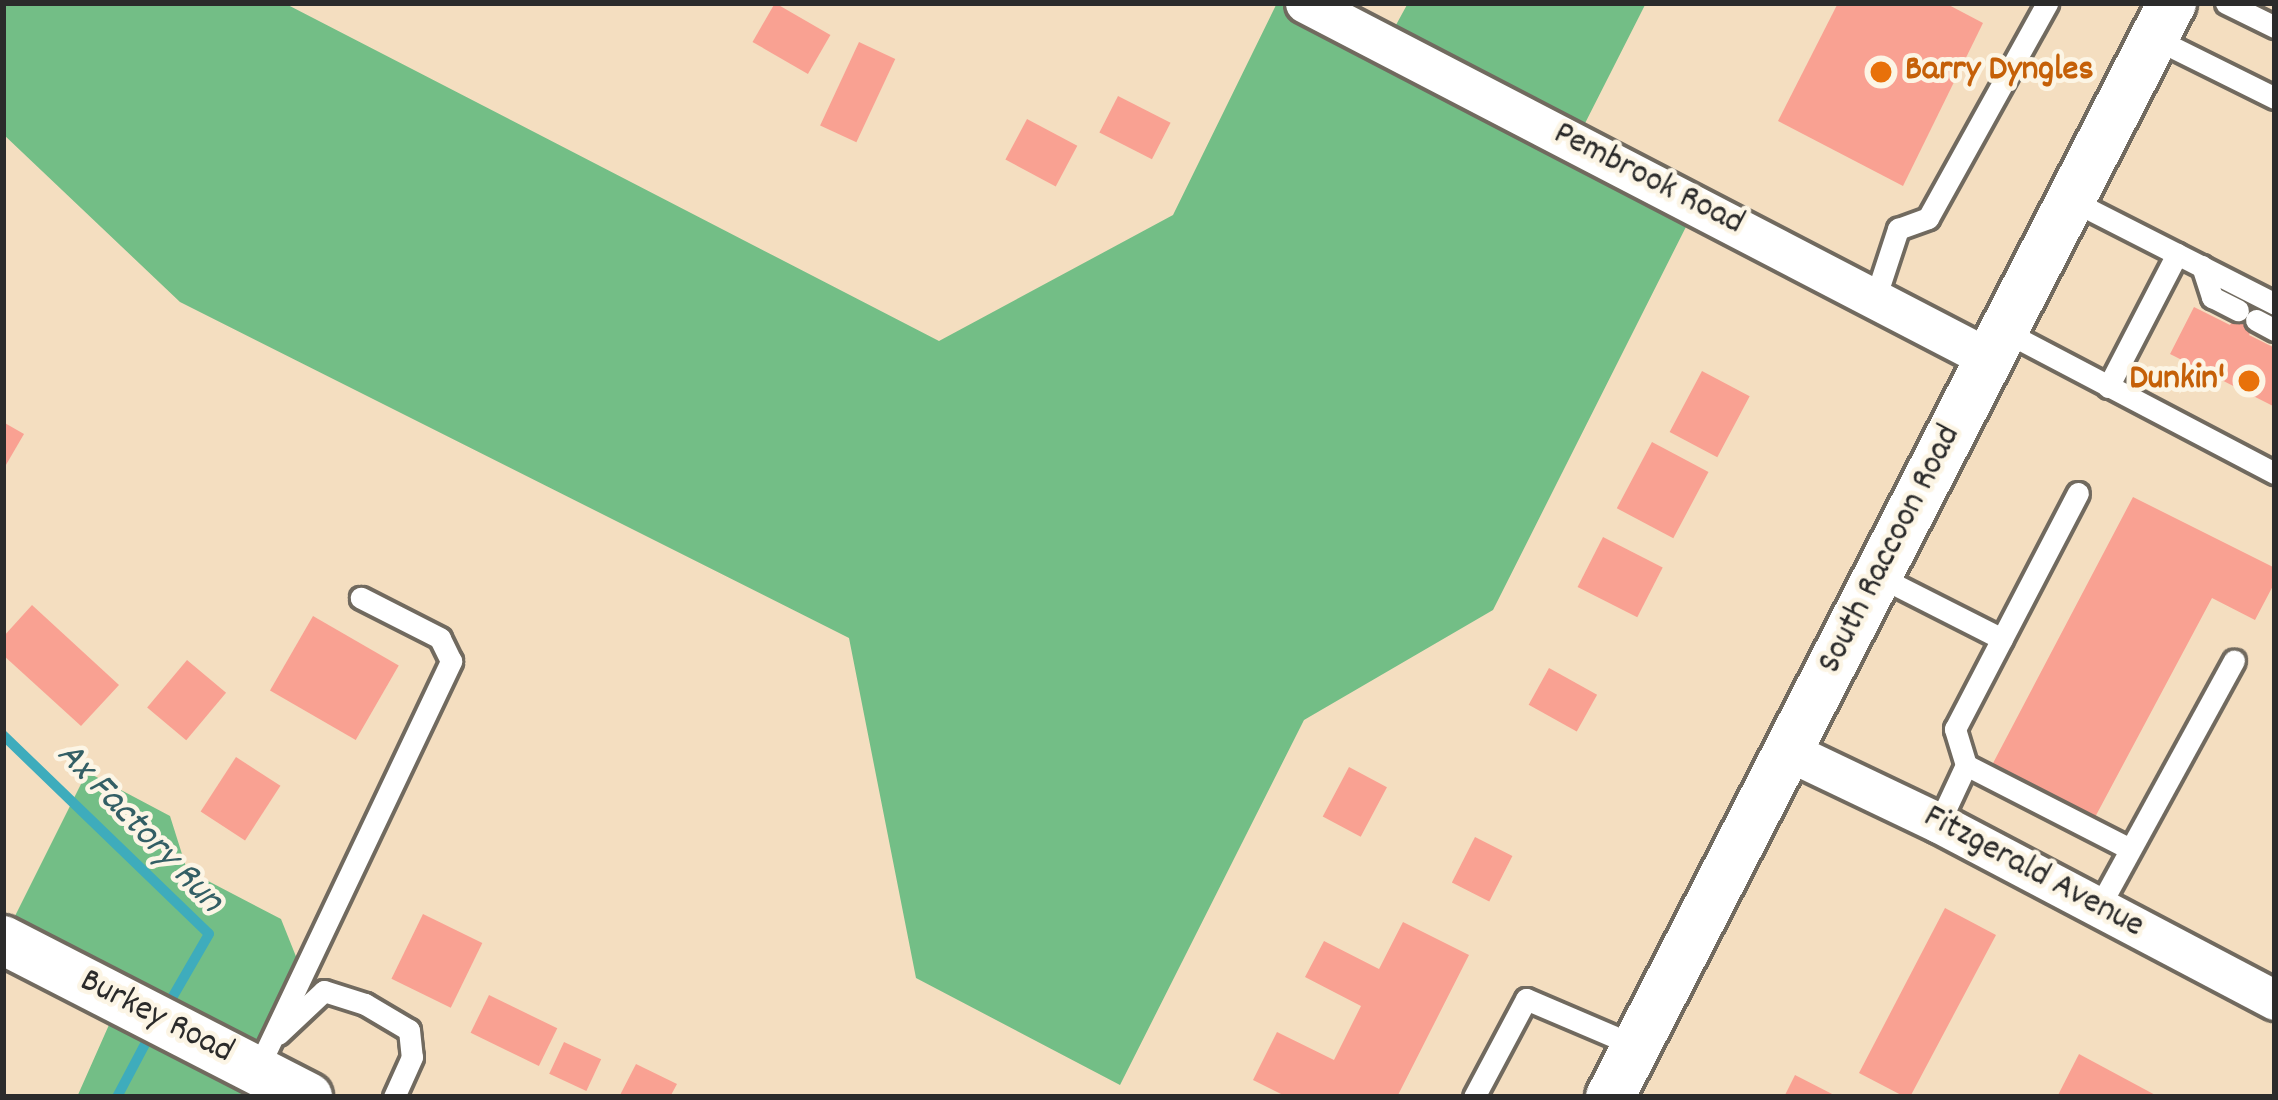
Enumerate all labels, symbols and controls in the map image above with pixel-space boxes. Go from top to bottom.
place label: Barry Dyngles [1905,50,2094,94]
marker: Barry Dyngles [1868,59,1894,85]
street label: Pembrook Road [1545,113,1751,247]
place label: Dunkin' [2129,359,2225,403]
marker: Dunkin' [2236,368,2262,394]
street label: South Raccoon Road [1810,419,1972,681]
water label: Ax Factory Run [44,733,232,925]
street label: Fitzgerald Avenue [1915,797,2151,949]
street label: Burkey Road [72,961,240,1075]

